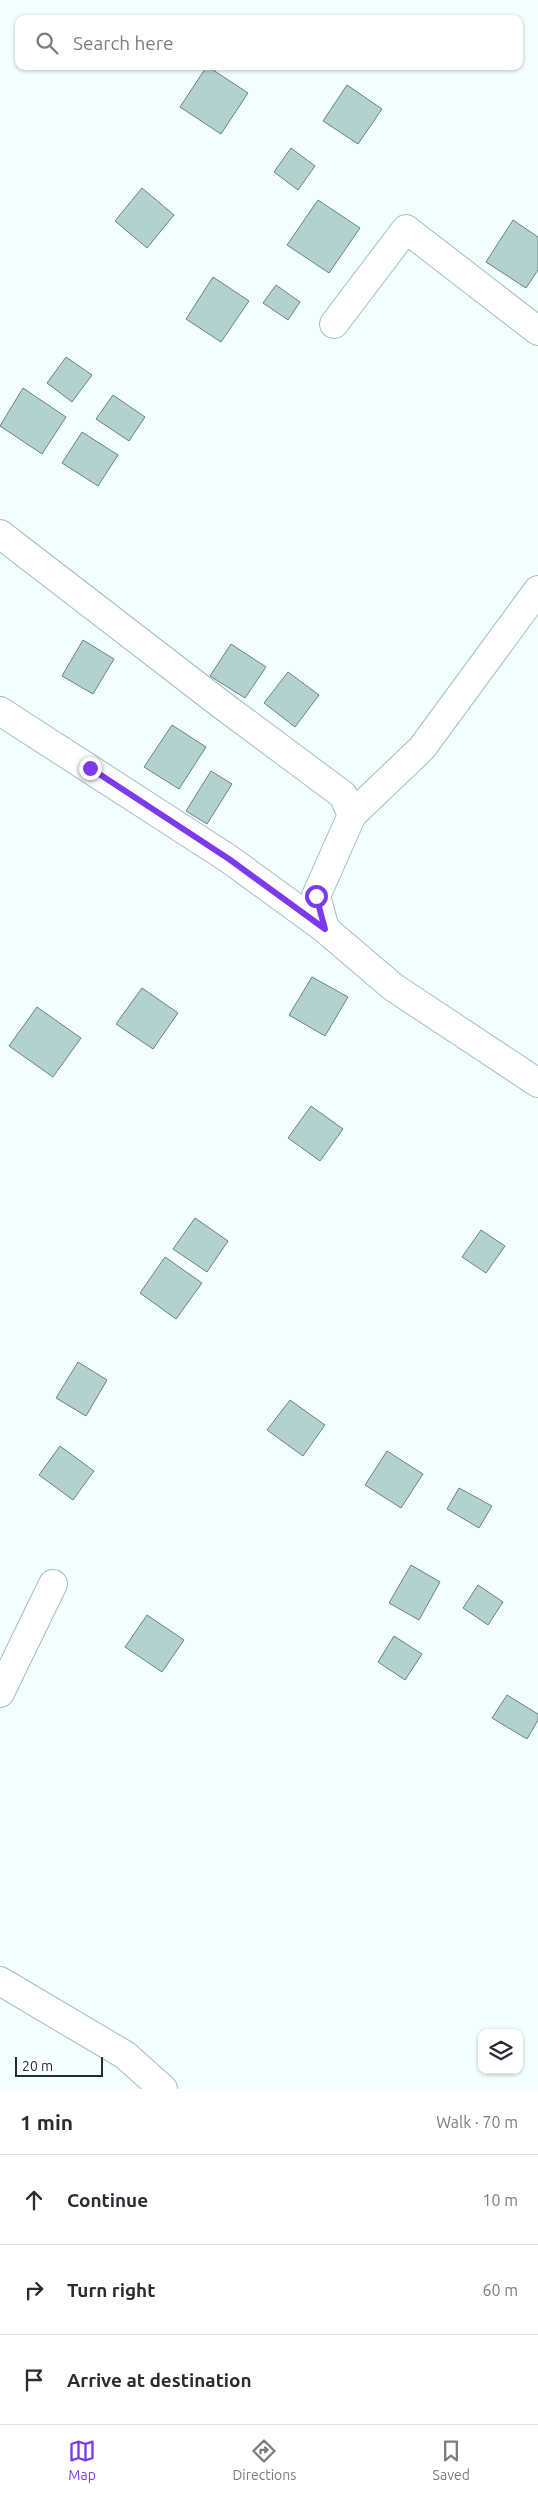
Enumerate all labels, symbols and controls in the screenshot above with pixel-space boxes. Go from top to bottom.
search box [15,15,523,70]
icon: search [33,29,61,57]
text: Search here [73,32,173,54]
route end [79,757,102,780]
route start [305,885,328,908]
map controls [478,2029,523,2074]
button: layers [478,2029,523,2074]
scale bar [15,2054,102,2077]
text: 20 m [22,2058,53,2074]
text: 1 min [20,2110,73,2134]
text: Walk · 70 m [436,2113,518,2131]
icon: ahead [20,2186,48,2214]
text: Continue [67,2189,148,2211]
text: 10 m [482,2191,518,2209]
icon: right [20,2276,48,2304]
text: Turn right [67,2279,155,2301]
text: 60 m [482,2281,518,2299]
icon: arrive [20,2366,48,2394]
text: Arrive at destination [67,2369,252,2391]
tab: Map [68,2437,96,2483]
tab: Directions [232,2437,296,2483]
tab: Saved [433,2437,470,2483]

